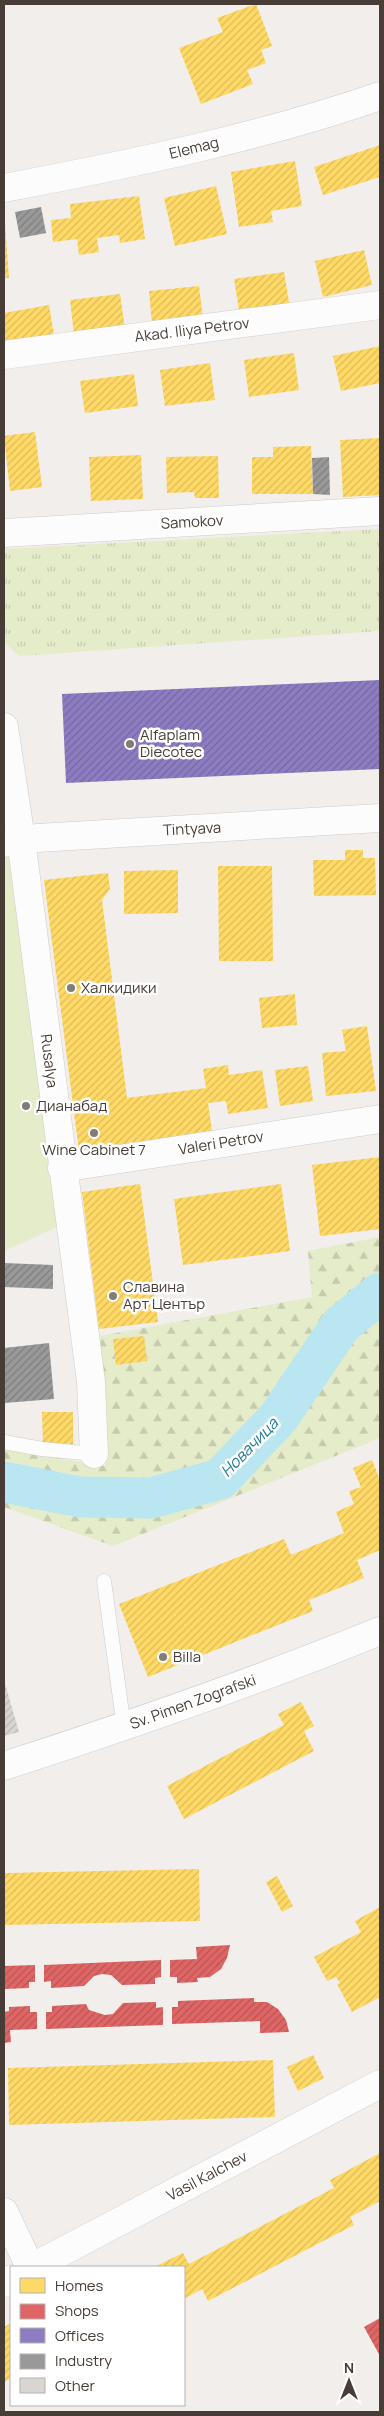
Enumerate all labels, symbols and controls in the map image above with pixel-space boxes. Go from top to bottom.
street label: Elemag [167,131,221,164]
street label: Akad. Iliya Petrov [133,312,251,347]
street label: Samokov [160,509,224,534]
place label: Alfaplam Diecotec [140,724,202,762]
marker: Alfaplam Diecotec [124,738,136,750]
street label: Tintyava [162,816,222,841]
place label: Халкидики [81,977,157,998]
marker: Халкидики [65,982,77,994]
street label: Rusalya [36,1033,63,1089]
place label: Дианабад [36,1095,107,1116]
marker: Дианабад [20,1100,32,1112]
street label: Valeri Petrov [177,1125,265,1160]
marker: Wine Cabinet 7 [88,1127,100,1139]
place label: Wine Cabinet 7 [42,1139,146,1160]
place label: Славина Арт Център [123,1276,205,1314]
marker: Славина Арт Център [107,1290,119,1302]
water label: Новачица [215,1412,284,1481]
place label: Billa [173,1646,201,1667]
marker: Billa [157,1651,169,1663]
street label: Sv. Pimen Zografski [127,1669,259,1734]
street label: Vasil Kalchev [163,2145,251,2206]
legend [10,2266,185,2406]
text: Homes [55,2275,104,2296]
text: Shops [55,2300,99,2321]
text: Offices [55,2325,104,2346]
text: Industry [55,2350,112,2371]
north arrow [324,2356,374,2406]
text: N [344,2358,354,2377]
text: Other [55,2375,96,2396]

